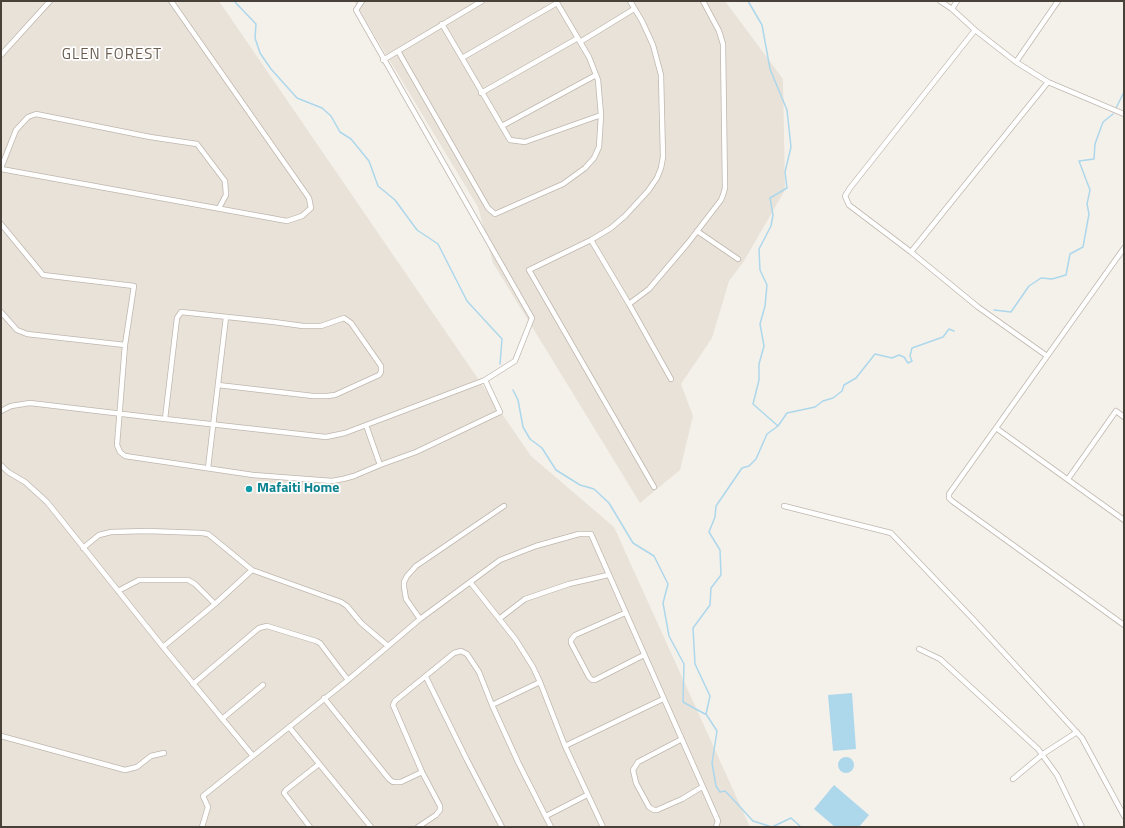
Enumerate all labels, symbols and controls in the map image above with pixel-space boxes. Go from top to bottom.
district label: GLEN FOREST [62,46,162,64]
place label: Mafaiti Home [257,481,339,497]
marker: Mafaiti Home [244,484,254,494]

